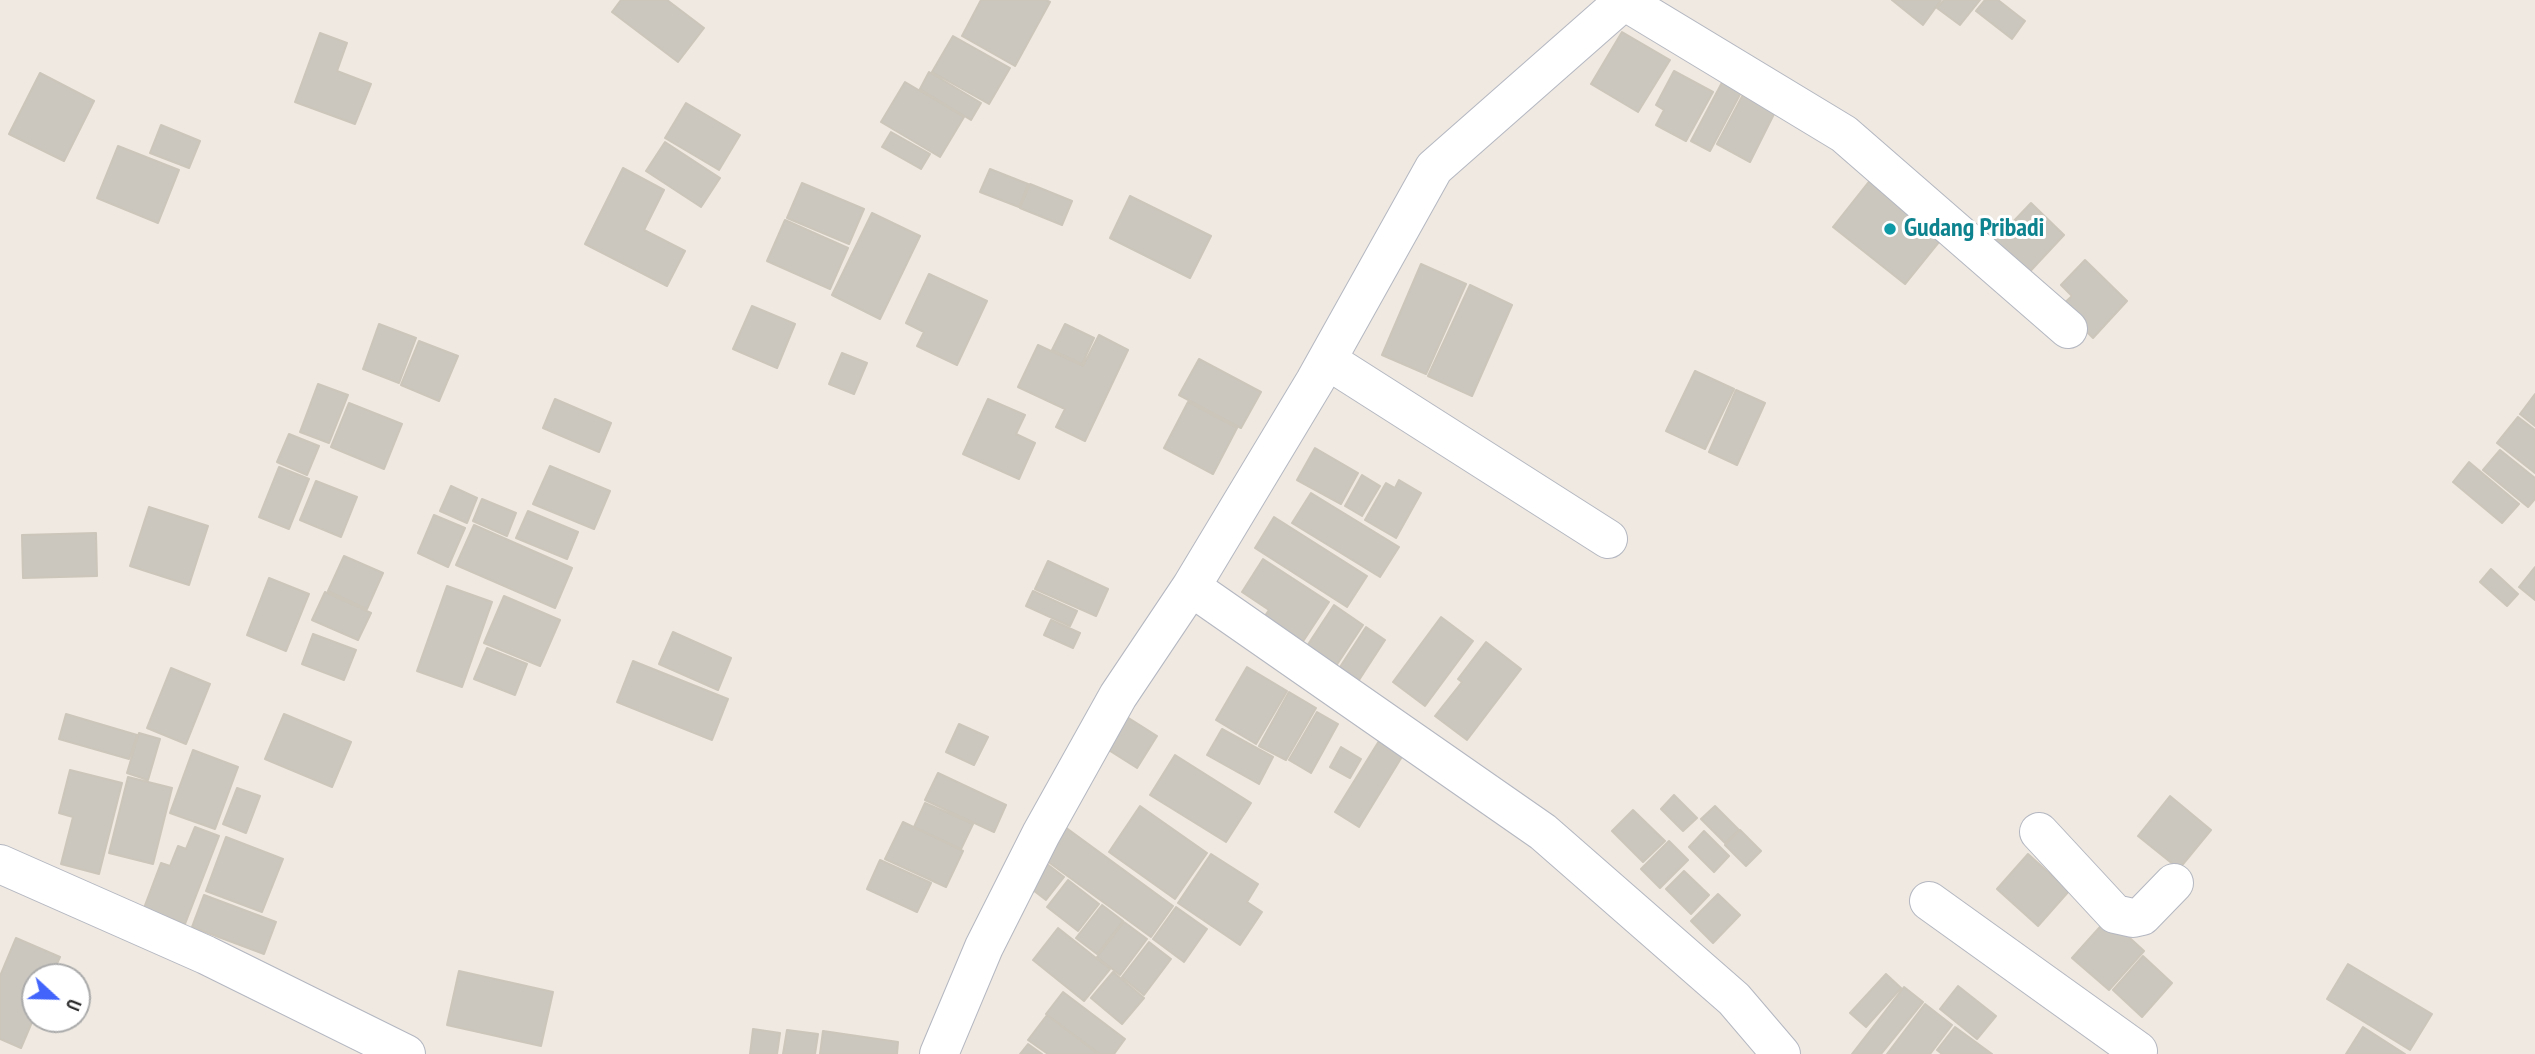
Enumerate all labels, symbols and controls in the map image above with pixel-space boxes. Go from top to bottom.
place label: Gudang Pribadi [1904,213,2044,245]
marker: Gudang Pribadi [1882,221,1898,237]
north arrow [21,963,91,1033]
text: U [61,996,87,1014]

